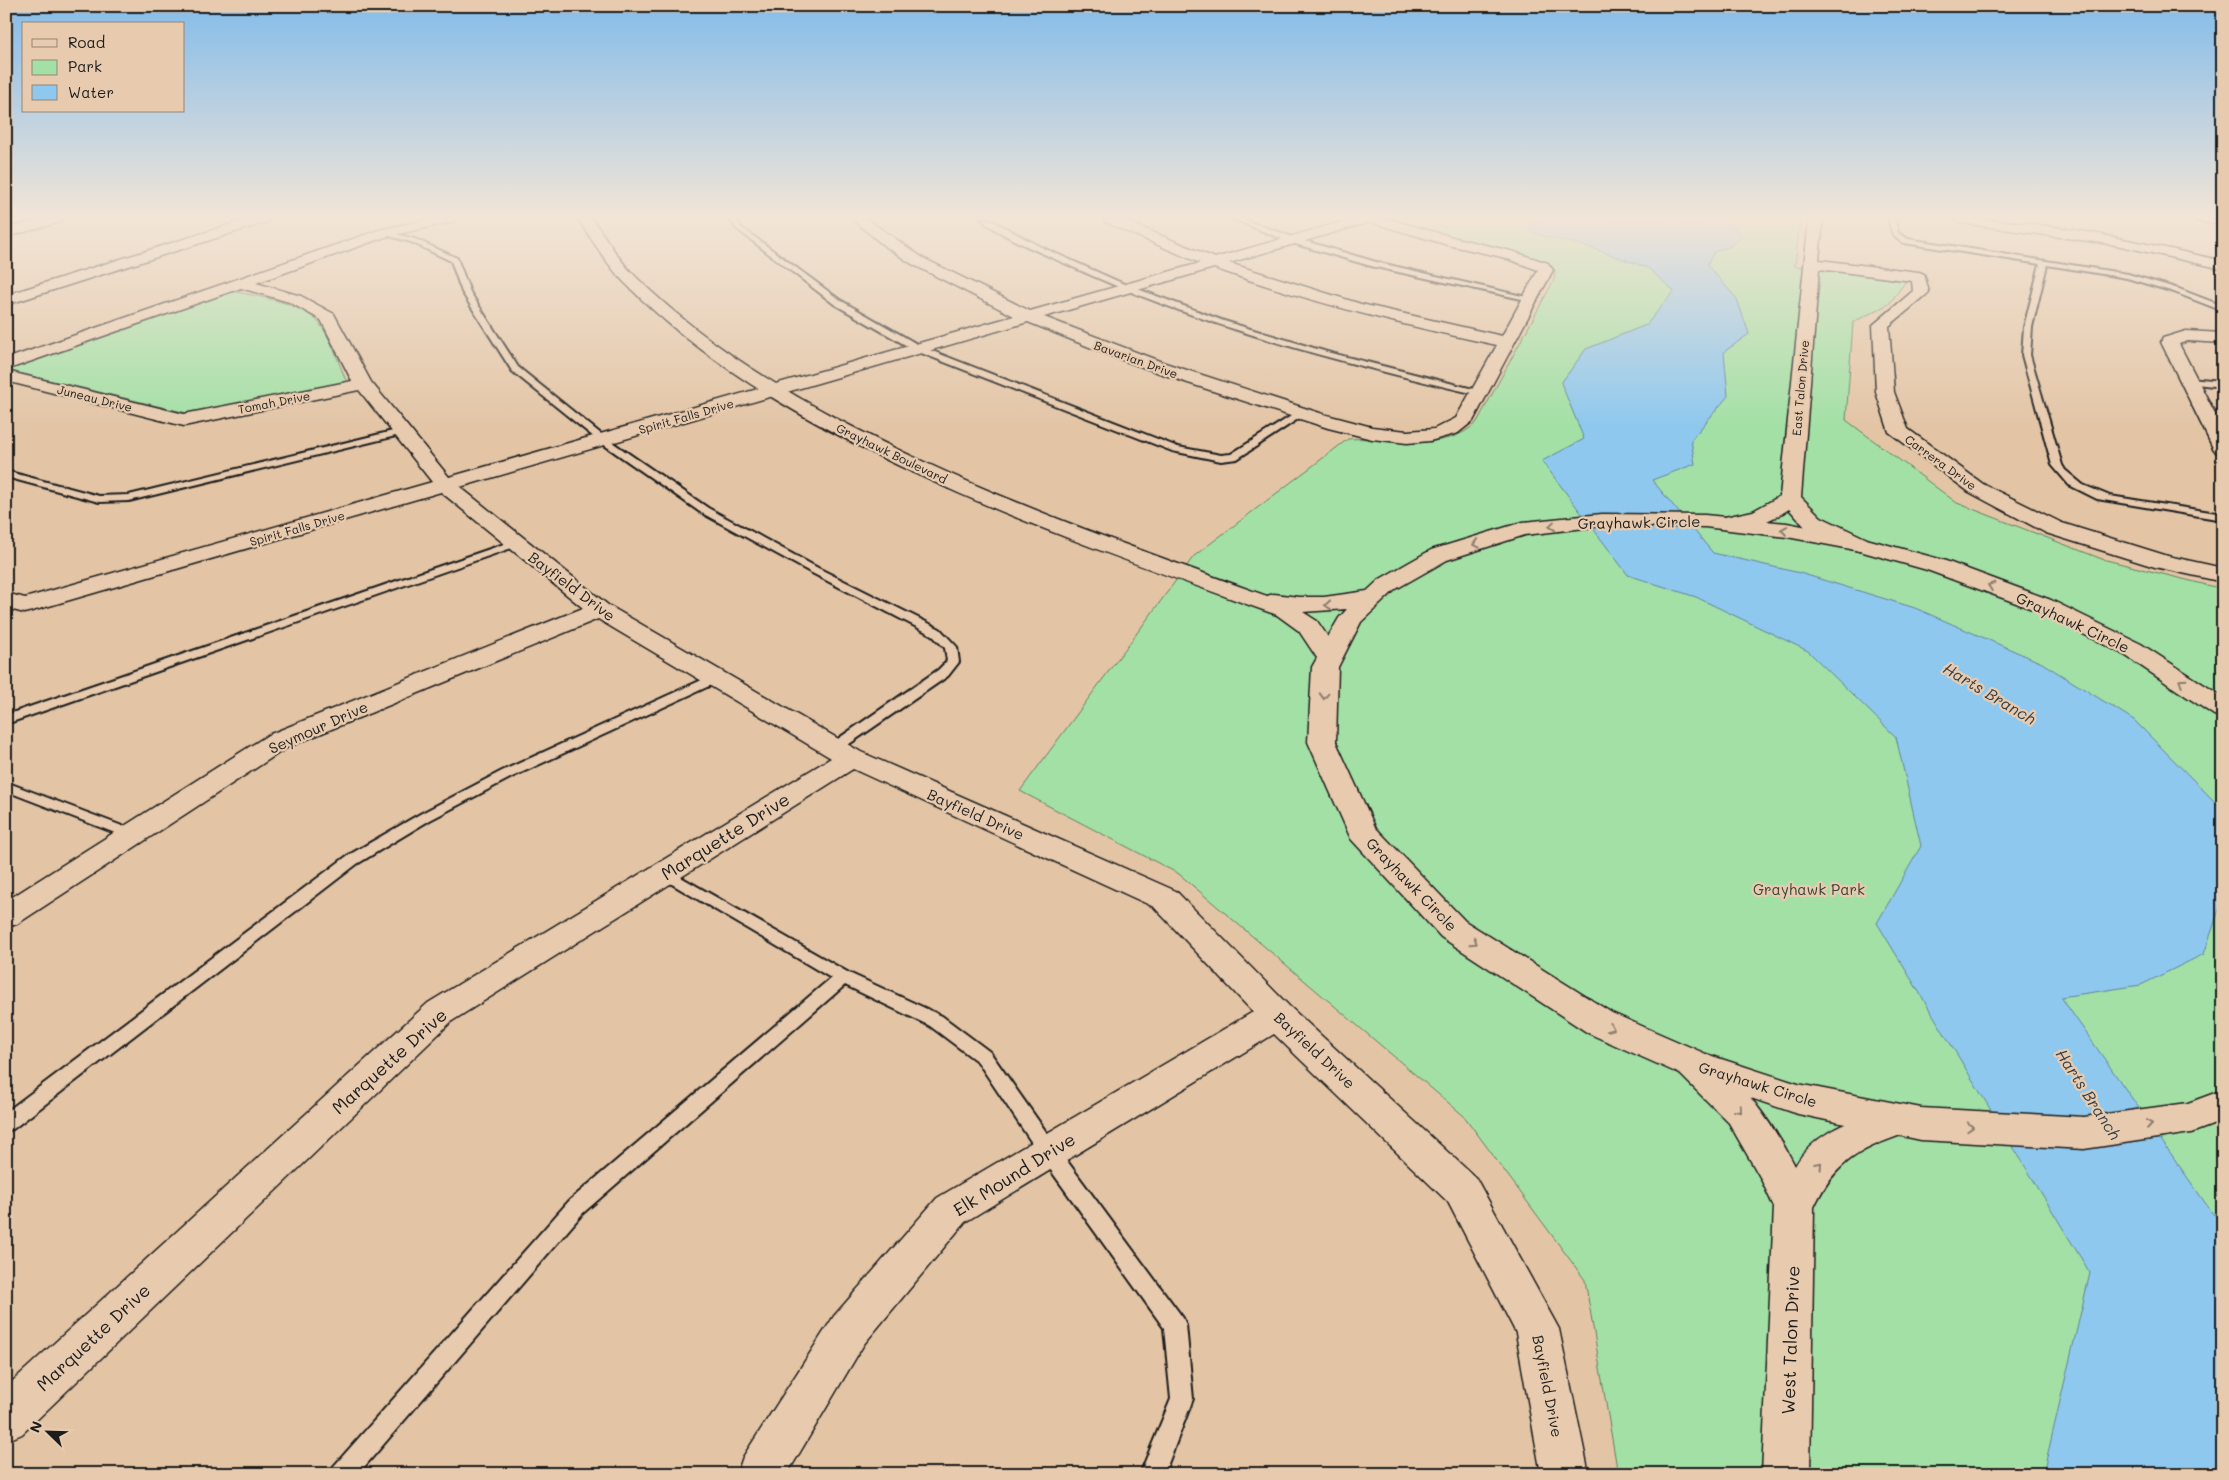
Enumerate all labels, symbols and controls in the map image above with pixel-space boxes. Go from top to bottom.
legend [22,22,185,112]
text: Road [68,32,105,52]
text: Park [68,56,102,76]
text: Water [68,82,114,102]
street label: Bavarian Drive [1092,336,1180,382]
street label: East Talon Drive [1788,340,1812,436]
street label: Juneau Drive [56,381,134,415]
street label: Tomah Drive [237,387,311,417]
street label: Spirit Falls Drive [637,395,735,437]
street label: Grayhawk Boulevard [834,419,950,487]
street label: Carrera Drive [1902,431,1980,493]
street label: Spirit Falls Drive [248,507,346,549]
street label: Grayhawk Circle [1577,511,1701,533]
one-way arrow [1547,520,1555,531]
one-way arrow [1779,525,1787,536]
one-way arrow [1473,538,1481,548]
street label: Bayfield Drive [524,547,620,625]
one-way arrow [1987,582,1996,592]
street label: Grayhawk Circle [2013,587,2133,657]
one-way arrow [1323,599,1331,610]
water label: Harts Branch [1940,657,2040,729]
one-way arrow [2179,679,2188,688]
one-way arrow [1318,692,1329,700]
street label: Seymour Drive [265,696,371,758]
street label: Bayfield Drive [924,784,1028,844]
street label: Marquette Drive [656,787,794,885]
street label: Grayhawk Circle [1362,833,1462,935]
park label: Grayhawk Park [1753,879,1865,899]
one-way arrow [1468,936,1477,946]
street label: Marquette Drive [326,1003,452,1119]
street label: Bayfield Drive [1270,1007,1360,1093]
one-way arrow [1607,1023,1615,1033]
water label: Harts Branch [2052,1044,2126,1144]
street label: Grayhawk Circle [1696,1056,1820,1112]
one-way arrow [1734,1105,1743,1114]
one-way arrow [2146,1119,2154,1130]
one-way arrow [1966,1122,1974,1132]
street label: Elk Mound Drive [948,1127,1080,1221]
one-way arrow [1813,1162,1822,1171]
street label: West Talon Drive [1775,1265,1805,1415]
street label: Marquette Drive [31,1278,155,1396]
street label: Bayfield Drive [1528,1333,1568,1439]
north arrow [22,1408,72,1458]
text: N [25,1418,46,1435]

